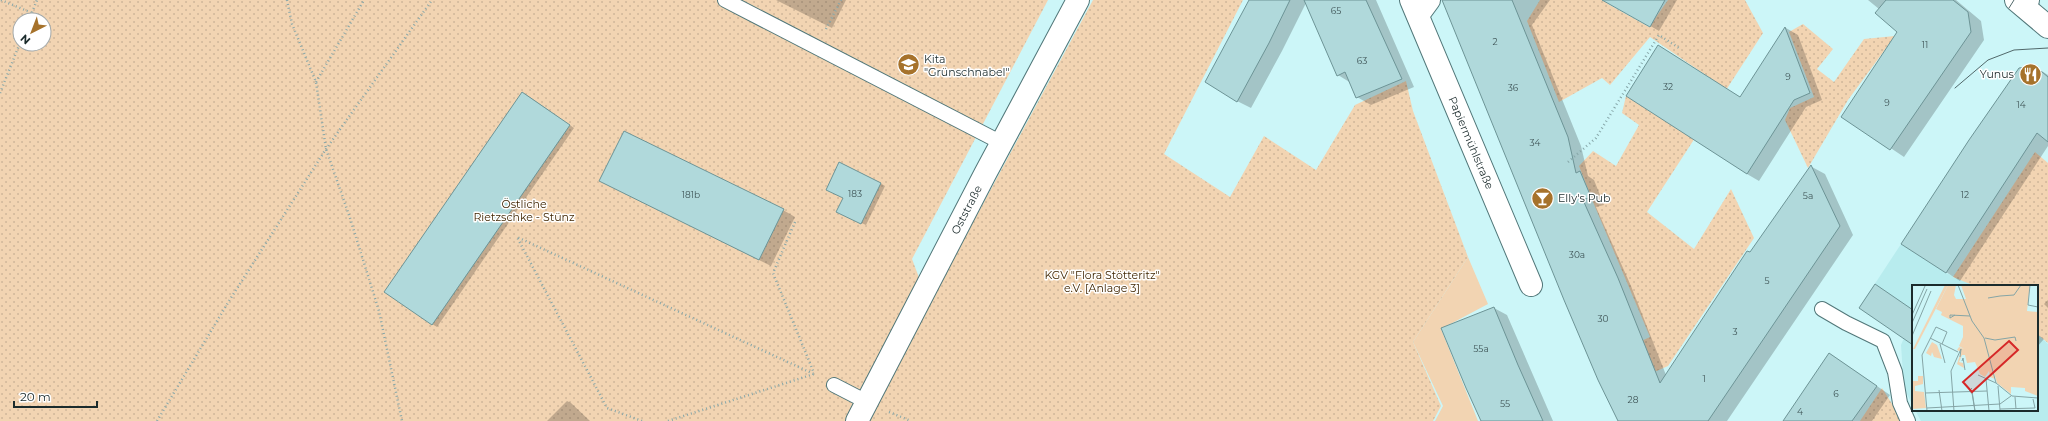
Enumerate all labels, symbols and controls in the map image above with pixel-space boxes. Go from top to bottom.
house number: 65 [1331,5,1341,16]
north arrow [12,12,52,52]
text: N [17,31,33,48]
house number: 2 [1492,36,1498,47]
house number: 11 [1922,39,1928,50]
school or university icon: Kita "Grünschnabel" [895,52,921,78]
place label: Kita "Grünschnabel" [924,52,1010,79]
house number: 63 [1357,55,1367,66]
restaurant icon: Yunus [2017,61,2043,87]
place label: Yunus [1980,67,2015,81]
house number: 9 [1785,71,1791,82]
house number: 32 [1663,81,1673,92]
house number: 36 [1508,82,1519,93]
street label: Papiermühlstraße [1445,94,1497,192]
house number: 9 [1884,97,1890,108]
house number: 14 [2016,99,2026,110]
house number: 34 [1529,137,1541,148]
street label: Oststraße [948,182,985,237]
bar icon: Elly's Pub [1530,185,1556,211]
house number: 183 [848,188,862,199]
house number: 181b [682,189,700,200]
house number: 12 [1961,189,1969,200]
house number: 5a [1803,190,1813,201]
place label: Elly's Pub [1558,191,1610,205]
park label: Östliche Rietzschke - Stünz [473,197,575,224]
house number: 30a [1569,249,1585,260]
park label: KGV "Flora Stötteritz" e.V. [Anlage 3] [1044,268,1160,295]
house number: 5 [1764,275,1770,286]
inset map [1912,285,2038,411]
house number: 30 [1597,313,1609,324]
house number: 3 [1732,326,1738,337]
house number: 55a [1473,343,1489,354]
house number: 1 [1702,373,1706,384]
scale bar [14,383,97,409]
house number: 6 [1833,388,1839,399]
text: 20 m [20,389,51,404]
house number: 28 [1628,394,1639,405]
house number: 55 [1500,398,1510,409]
house number: 4 [1797,406,1803,417]

